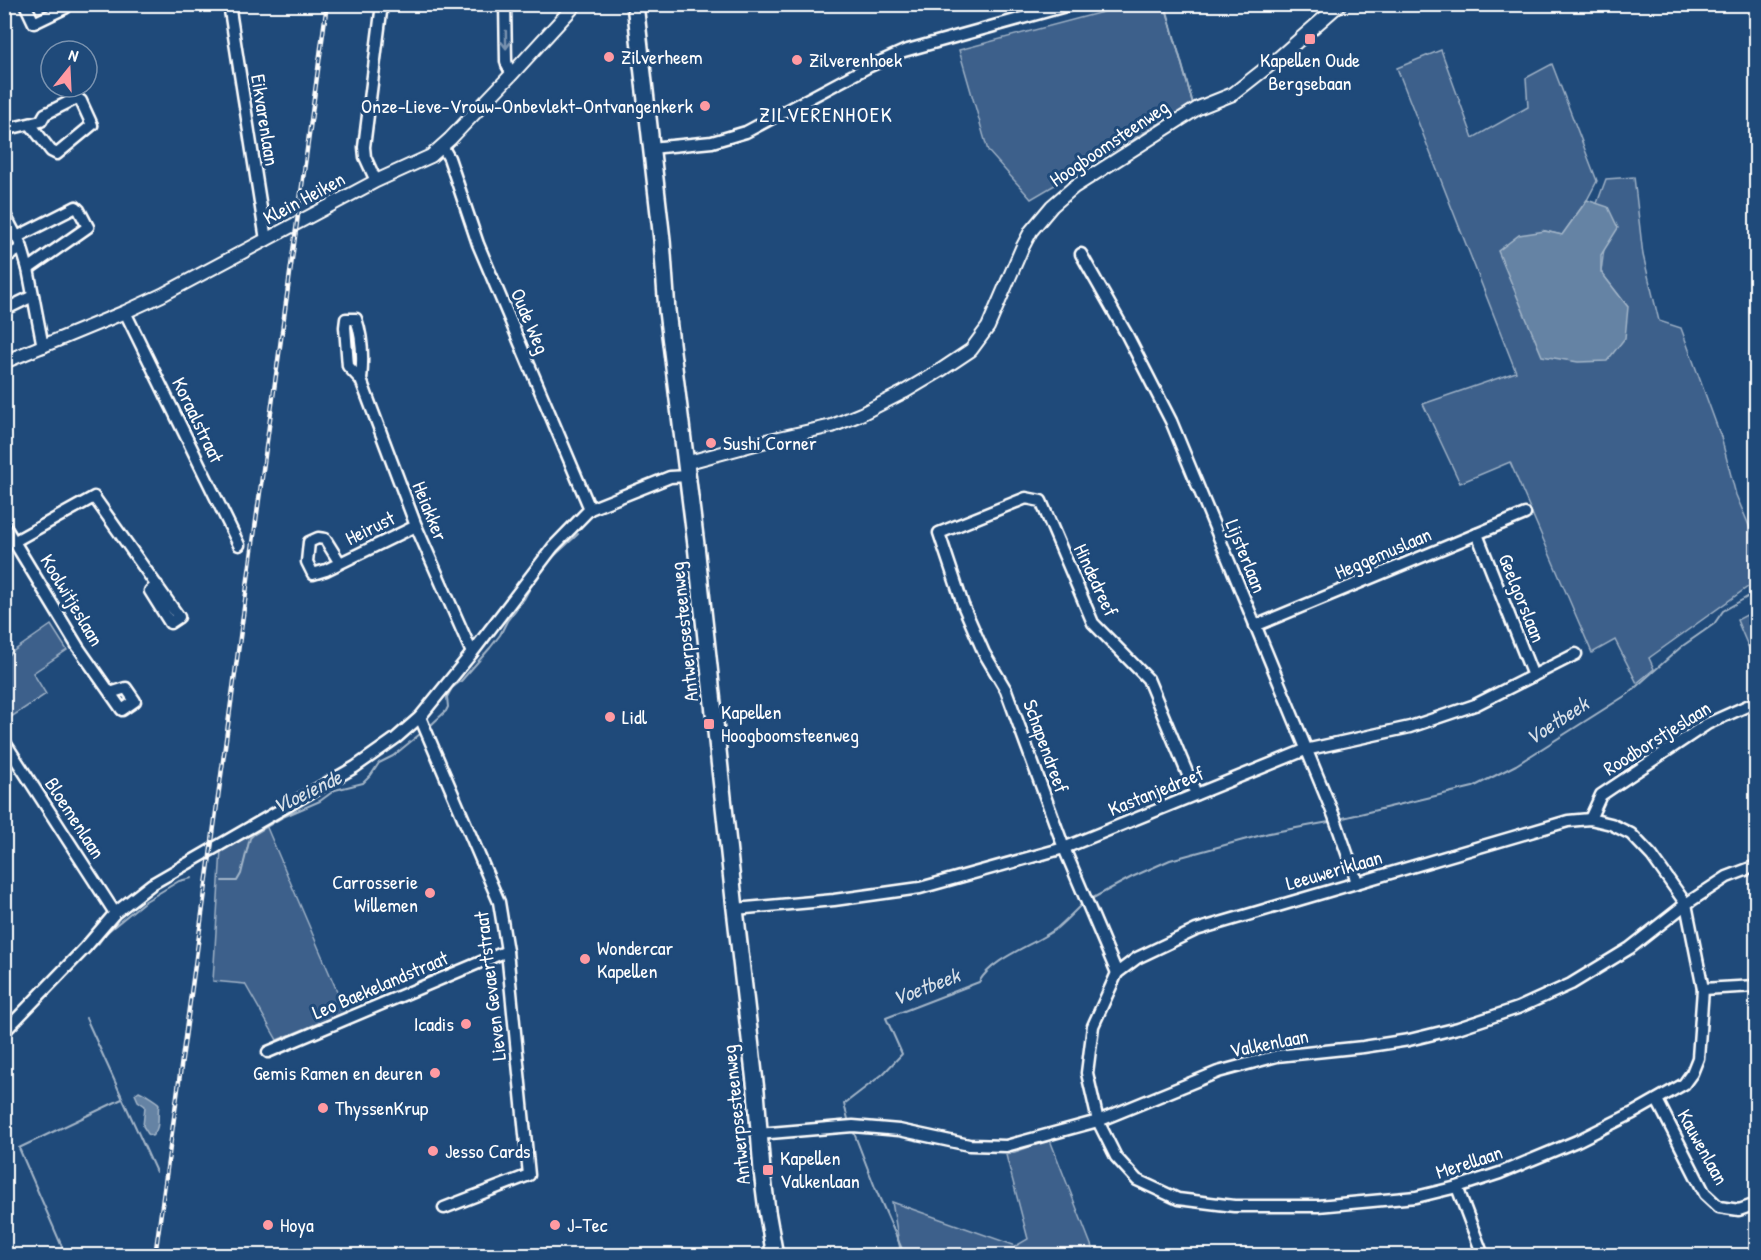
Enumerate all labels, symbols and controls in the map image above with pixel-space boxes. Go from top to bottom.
one-way arrow [500,29,512,49]
marker: Kapellen Oude Bergsebaan [1303,32,1317,46]
north arrow [39,39,99,99]
text: N [66,43,82,67]
place label: Zilverheem [621,43,703,70]
place label: Zilverenhoek [809,46,902,73]
place label: Kapellen Oude Bergsebaan [1260,46,1360,96]
marker: Zilverheem [602,50,616,64]
marker: Zilverenhoek [790,53,804,67]
street label: Eikvarenlaan [245,72,286,168]
place label: Onze-Lieve-Vrouw-Onbevlekt-Ontvangenkerk [361,92,693,119]
street label: Hoogboomsteenweg [1044,93,1174,192]
marker: Onze-Lieve-Vrouw-Onbevlekt-Ontvangenkerk [698,99,712,113]
district label: ZILVERENHOEK [759,100,893,129]
street label: Klein Heiken [258,165,349,230]
street label: Oude Weg [505,284,556,358]
street label: Koraalstraat [166,372,231,468]
place label: Sushi Corner [723,429,817,456]
marker: Sushi Corner [704,436,718,450]
street label: Heiakker [406,477,455,545]
street label: Heirust [340,504,400,551]
street label: Lijsterlaan [1220,515,1273,597]
street label: Heggemuslaan [1330,520,1435,585]
street label: Hindedreef [1068,539,1125,621]
street label: Koolwitjeslaan [34,549,111,651]
street label: Geelgorslaan [1492,550,1552,646]
street label: Antwerpsesteenweg [663,561,704,703]
water label: Voetbeek [1520,688,1596,752]
street label: Roodborstjeslaan [1598,694,1716,781]
street label: Schapendreef [1017,695,1076,796]
place label: Kapellen Hoogboomsteenweg [721,698,859,748]
place label: Lidl [622,703,648,730]
marker: Lidl [603,710,617,724]
marker: Kapellen Hoogboomsteenweg [702,717,716,731]
street label: Kastanjedreef [1104,759,1208,822]
water label: Vloeiende [267,762,348,821]
street label: Bloemenlaan [39,772,112,864]
street label: Leeuweriklaan [1283,843,1385,896]
place label: Carrosserie Willemen [332,868,418,918]
marker: Carrosserie Willemen [423,886,437,900]
street label: Lieven Gevaertstraat [467,909,512,1062]
place label: Wondercar Kapellen [597,934,673,984]
street label: Leo Baekelandstraat [308,943,453,1025]
marker: Wondercar Kapellen [578,952,592,966]
water label: Voetbeek [888,960,966,1013]
place label: Icadis [414,1010,454,1037]
marker: Icadis [459,1017,473,1031]
street label: Valkenlaan [1227,1022,1311,1063]
street label: Antwerpsesteenweg [715,1044,756,1186]
place label: Gemis Ramen en deuren [253,1059,423,1086]
marker: Gemis Ramen en deuren [428,1066,442,1080]
place label: ThyssenKrup [335,1094,429,1121]
marker: ThyssenKrup [316,1101,330,1115]
street label: Kauwenlaan [1672,1104,1735,1189]
place label: Jesso Cards [445,1137,531,1164]
street label: Merellaan [1432,1138,1506,1185]
marker: Jesso Cards [426,1144,440,1158]
place label: Kapellen Valkenlaan [780,1144,860,1194]
marker: Kapellen Valkenlaan [761,1163,775,1177]
place label: Hoya [280,1211,314,1238]
place label: J-Tec [567,1211,608,1238]
marker: Hoya [261,1218,275,1232]
marker: J-Tec [548,1218,562,1232]

